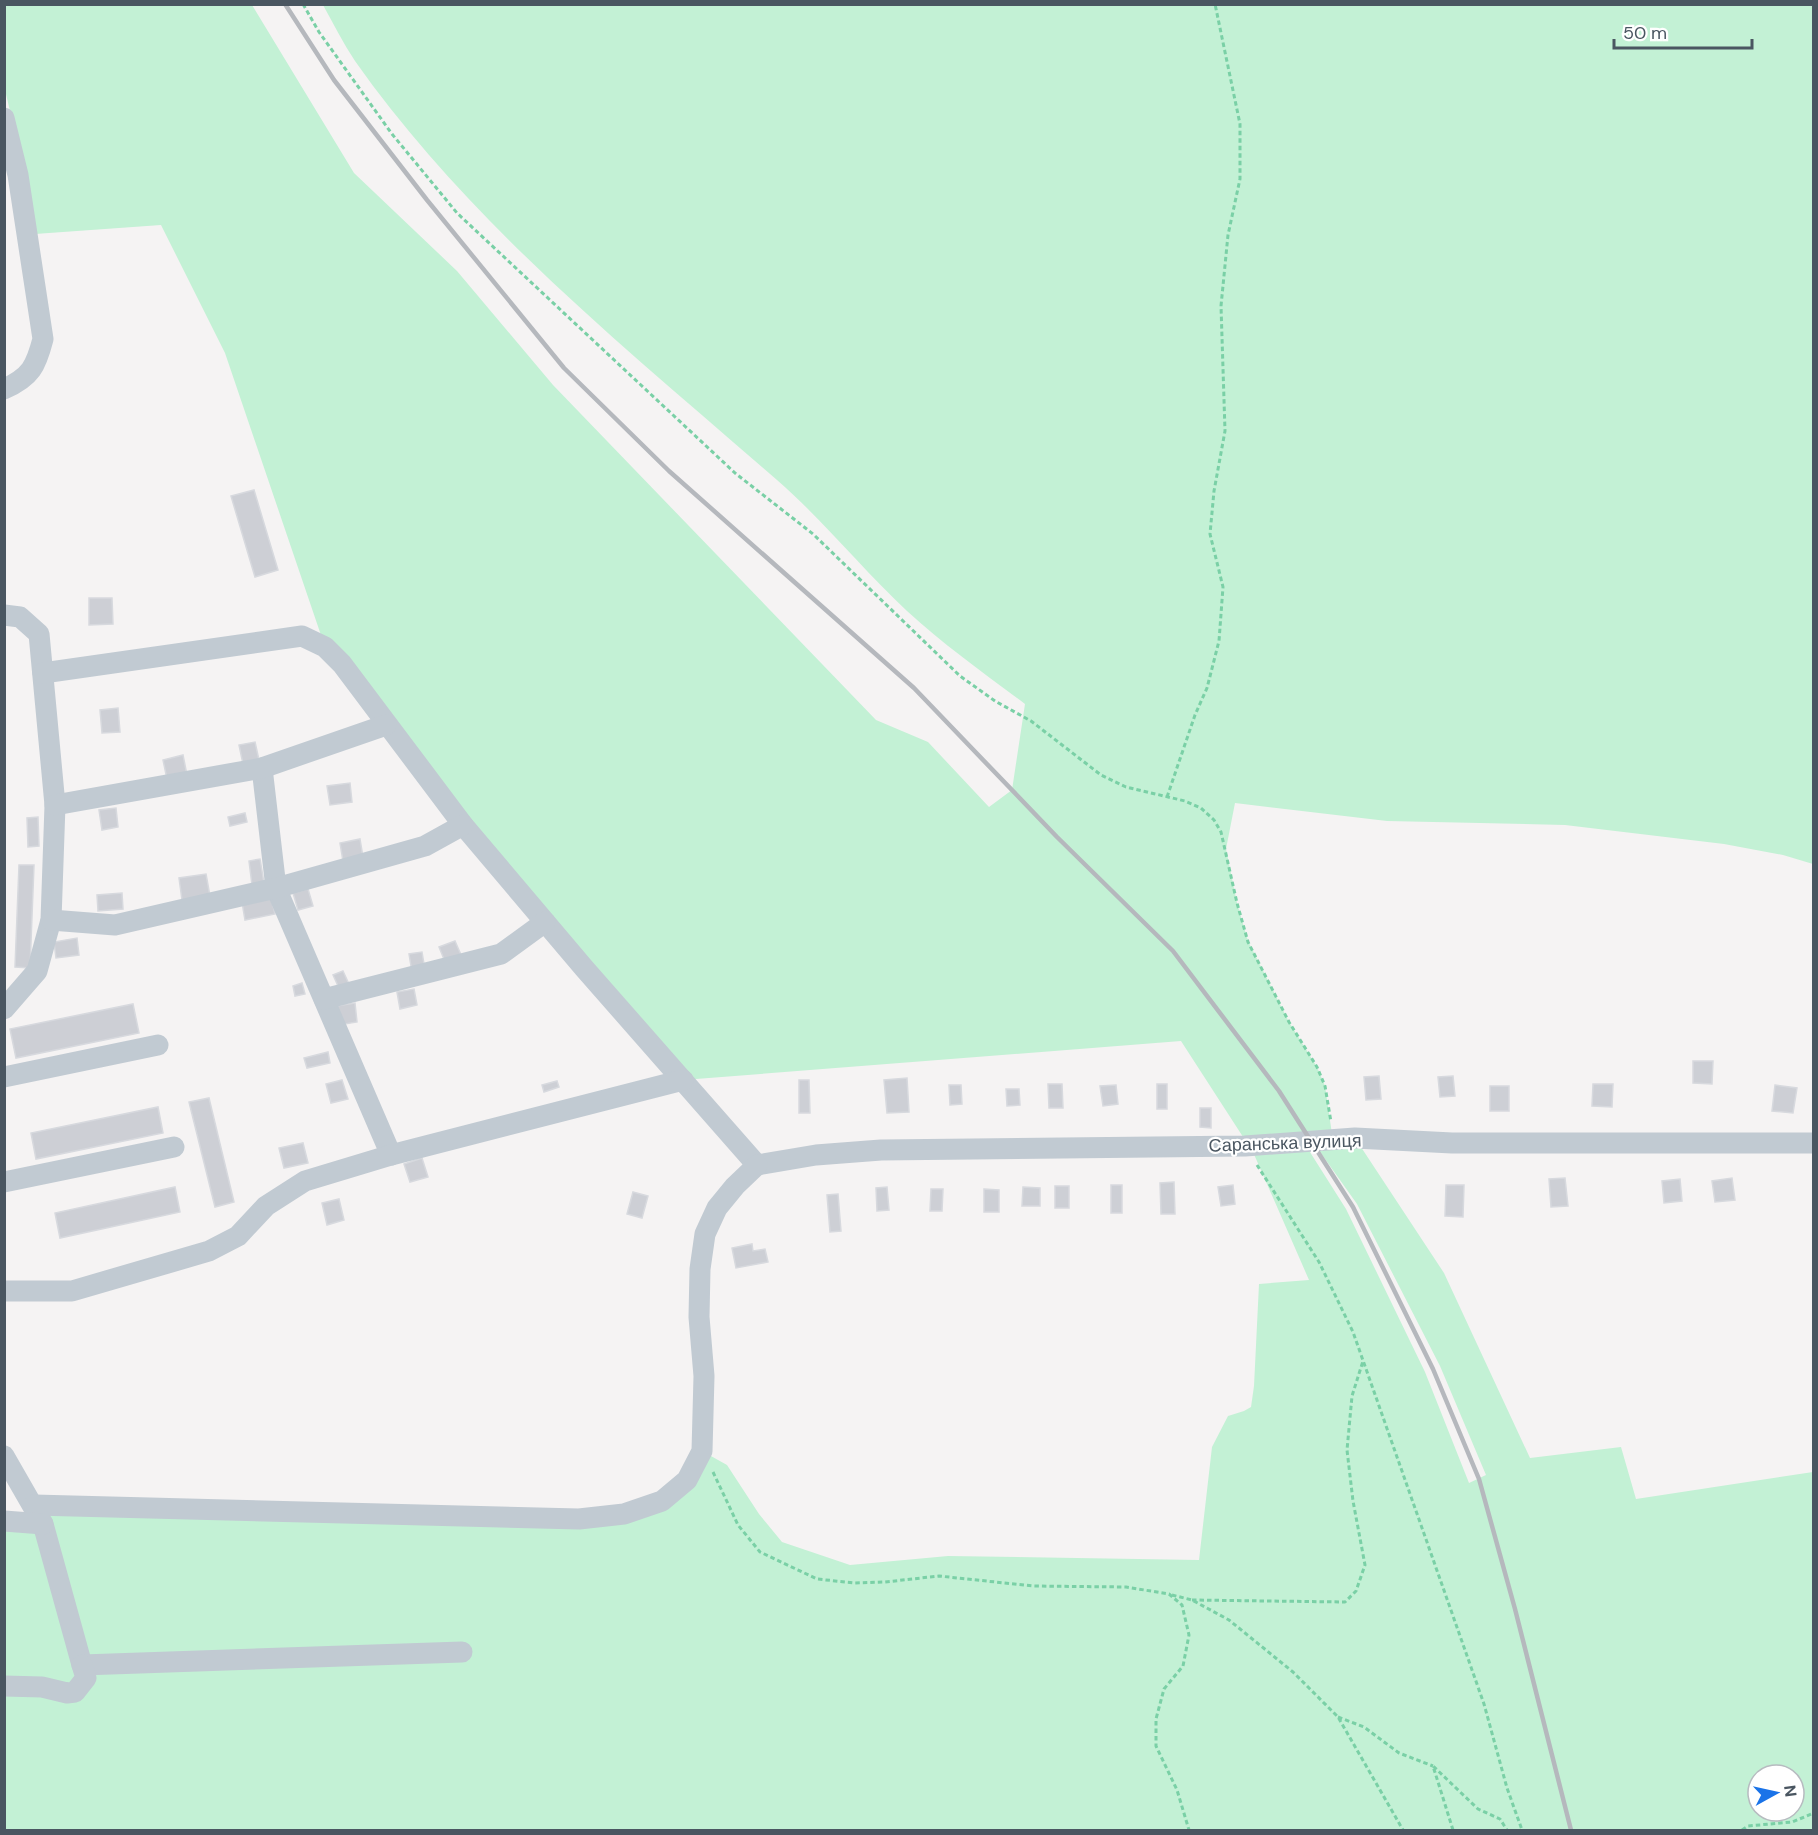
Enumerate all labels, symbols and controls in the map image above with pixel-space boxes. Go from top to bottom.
scale bar [1614,12,1752,50]
text: 50 m [1623,21,1667,45]
street label: Саранська вулиця [1208,1128,1362,1158]
north arrow [1746,1763,1806,1823]
text: N [1779,1784,1802,1798]

